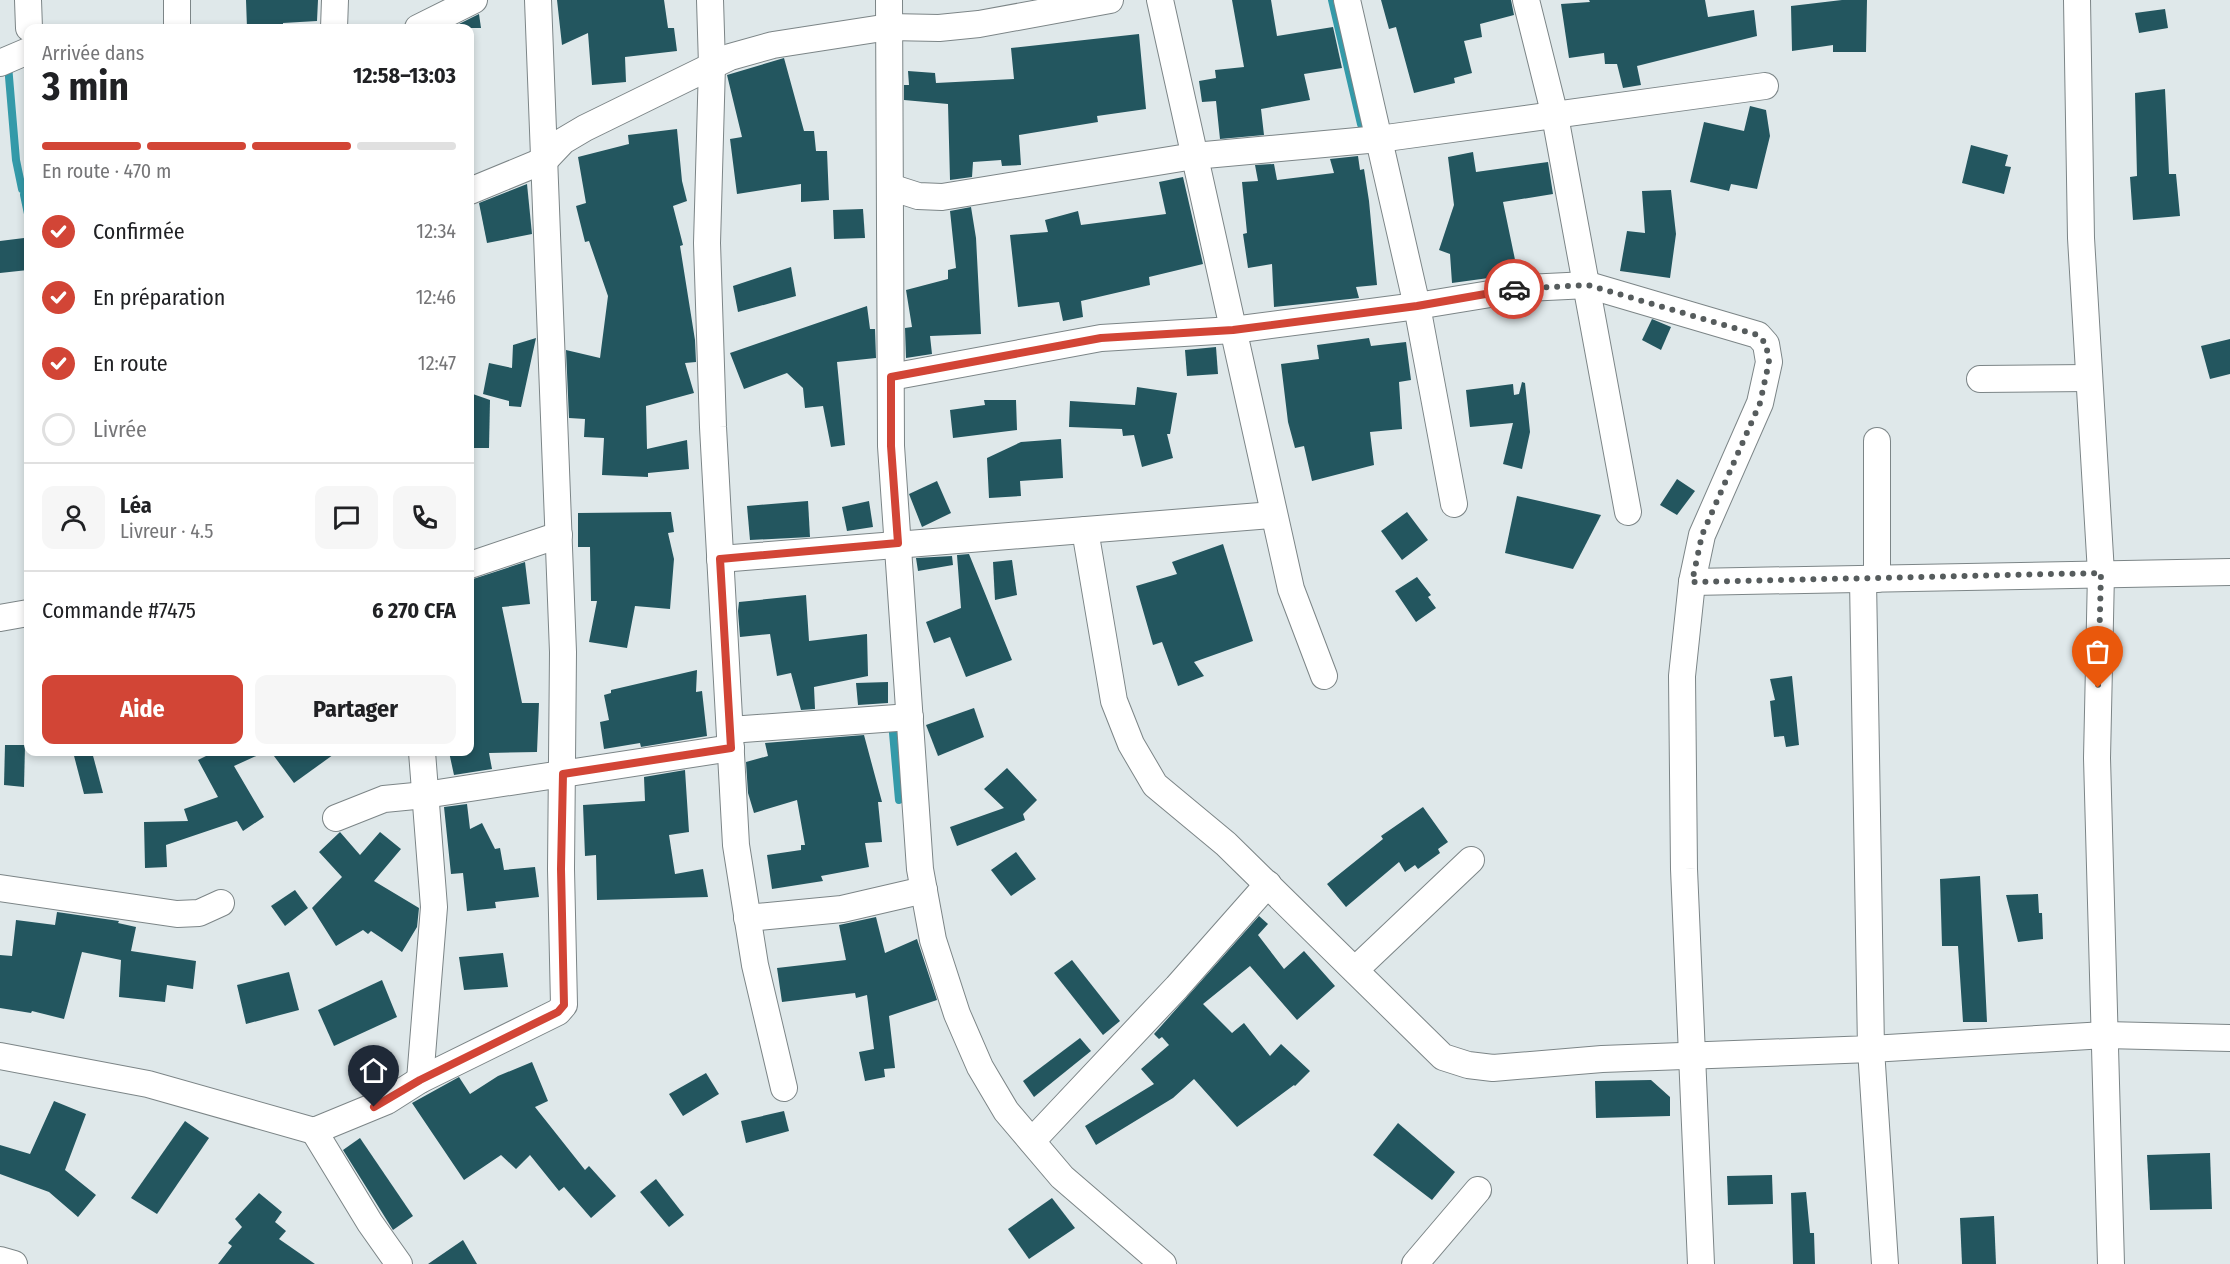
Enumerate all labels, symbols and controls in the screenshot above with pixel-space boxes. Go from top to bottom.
text: Arrivée dans [42,41,144,65]
text: 12:58–13:03 [353,62,456,89]
text: 3 min [42,64,129,110]
text: En route · 470 m [42,159,171,183]
icon: check [42,215,75,248]
text: Confirmée [93,218,185,245]
text: 12:34 [416,219,456,243]
courier [1484,259,1544,319]
icon: car [1498,273,1531,306]
icon: check [42,281,75,314]
text: En préparation [93,284,225,311]
text: 12:46 [416,285,456,309]
icon: check [42,347,75,380]
text: En route [93,350,168,377]
text: 12:47 [418,351,456,375]
text: Livrée [93,416,147,443]
button: person [42,486,105,549]
button: chat [315,486,378,549]
button: phone [393,486,456,549]
text: Léa [120,492,152,519]
text: Livreur · 4.5 [120,519,213,543]
text: Commande #7475 [42,597,196,624]
text: 6 270 CFA [372,597,456,624]
pin [2072,626,2123,688]
icon: bag [2081,635,2114,668]
button: Aide [42,675,243,744]
button: Partager [255,675,456,744]
pin [348,1045,399,1107]
icon: home [357,1054,390,1087]

